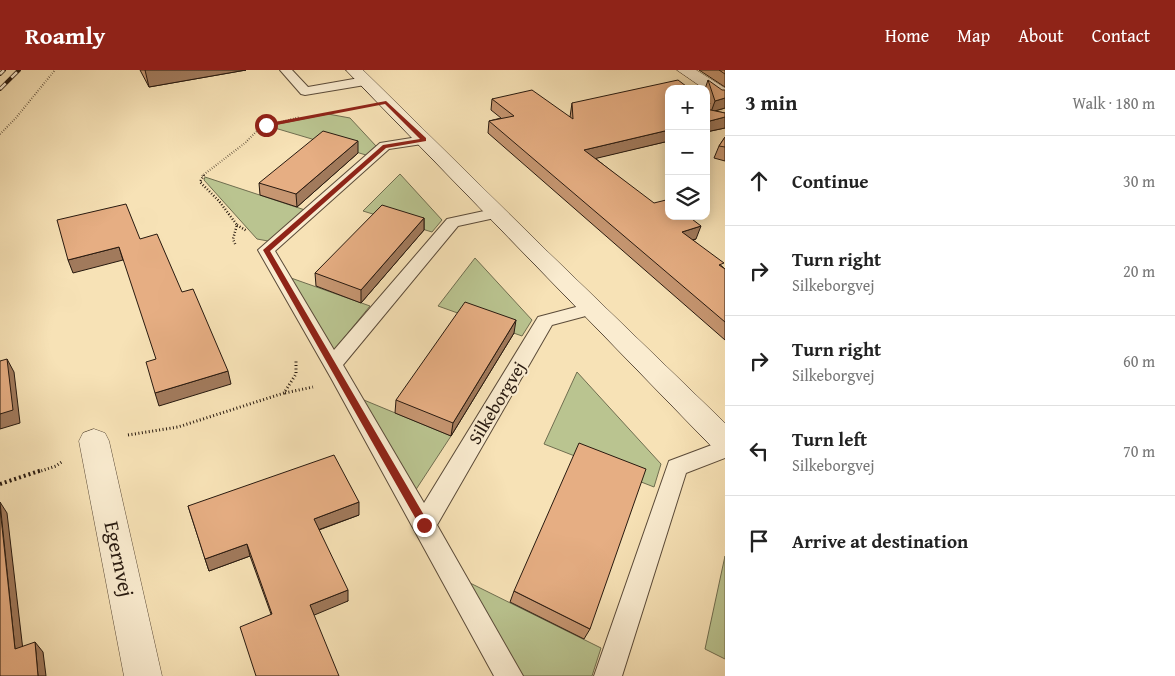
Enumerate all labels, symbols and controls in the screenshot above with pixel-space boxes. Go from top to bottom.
text: Roamly [25,18,105,53]
text: Home [885,22,929,49]
text: Map [957,22,990,49]
text: About [1018,22,1064,49]
text: Contact [1092,22,1150,49]
map controls [665,85,710,220]
button: + [665,85,710,130]
text: 3 min [745,87,797,118]
text: Walk · 180 m [1072,91,1155,115]
route start [255,114,278,137]
button: − [665,130,710,175]
icon: ahead [745,167,773,195]
text: Continue [792,167,869,195]
text: 30 m [1123,169,1155,193]
button: layers [665,175,710,220]
text: Turn right [792,245,881,273]
icon: right [745,257,773,285]
text: 20 m [1123,259,1155,283]
text: Silkeborgvej [792,273,875,297]
text: Turn right [792,335,881,363]
icon: right [745,347,773,375]
text: 60 m [1123,349,1155,373]
street label: Silkeborgvej [461,356,532,449]
text: Silkeborgvej [792,363,875,387]
text: Turn left [792,425,867,453]
icon: left [745,437,773,465]
text: 70 m [1123,439,1155,463]
text: Silkeborgvej [792,453,875,477]
route end [413,514,436,537]
street label: Egernvej [96,518,143,600]
icon: arrive [745,527,773,555]
text: Arrive at destination [792,527,968,555]

